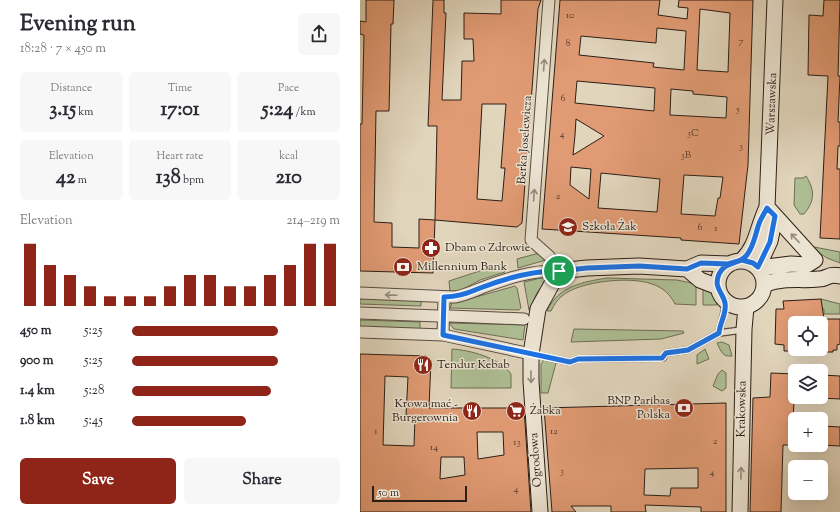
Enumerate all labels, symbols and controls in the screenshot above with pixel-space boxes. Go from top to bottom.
house number: 10 [566,8,574,23]
text: Evening run [20,9,136,41]
button: share [298,13,340,55]
house number: 7 [738,34,744,49]
house number: 8 [566,36,571,51]
text: 18:28 · 7 × 450 m [20,40,106,58]
one-way arrow [541,59,548,72]
street label: Warszawska [762,72,782,136]
text: Distance [51,80,92,96]
text: Time [168,80,192,96]
text: Pace [278,80,299,96]
house number: 6 [561,91,566,106]
street label: Berka Joselewicza [513,95,537,185]
text: 3.15 [49,96,76,125]
text: 17:01 [160,96,199,125]
text: 5:24 [262,96,293,125]
house number: 5 [735,102,740,117]
text: km [76,104,93,120]
text: /km [293,104,316,120]
house number: 3C [687,126,699,141]
house number: 4 [559,127,565,142]
house number: 3 [739,139,743,154]
text: Elevation [49,148,94,164]
text: Heart rate [157,148,203,164]
text: kcal [279,148,298,164]
house number: 3B [681,148,692,163]
text: 42 [56,164,75,193]
text: 138 [156,164,181,193]
text: 210 [275,164,302,193]
text: m [75,172,87,188]
text: bpm [181,172,204,188]
one-way arrow [531,189,538,202]
house number: 2 [556,189,561,204]
text: Elevation [20,212,73,230]
text: 214–219 m [286,212,340,230]
school or university icon: Szkoła Żak [557,216,579,238]
place label: Szkoła Żak [582,218,637,236]
house number: 6 [698,220,703,235]
house number: 1 [714,221,718,236]
one-way arrow [790,233,800,243]
pharmacy icon: Dbam o Zdrowie [420,237,442,259]
place label: Dbam o Zdrowie [445,239,531,257]
pin [542,254,576,288]
bank icon: Millennium Bank [392,256,414,278]
place label: Millennium Bank [417,258,508,276]
icon: arrive [548,260,570,282]
one-way arrow [385,291,398,298]
map controls [788,316,828,500]
button: locate [788,316,828,356]
text: 450 m [20,322,51,340]
text: 5:25 [84,322,102,340]
text: 900 m [20,352,54,370]
text: 5:25 [84,352,102,370]
restaurant icon: Tendur Kebab [412,354,434,376]
place label: Tendur Kebab [437,356,510,374]
button: layers [788,364,828,404]
one-way arrow [527,370,535,383]
street label: Krakowska [733,380,752,438]
text: 1.4 km [20,382,55,400]
text: 5:28 [84,382,104,400]
place label: BNP Paribas Polska [607,392,670,424]
place label: Krowa mać - Burgerownia [392,395,458,427]
bank icon: BNP Paribas Polska [673,397,695,419]
restaurant icon: Krowa mać - Burgerownia [461,400,483,422]
supermarket icon: Żabka [505,400,527,422]
place label: Żabka [530,402,561,420]
text: 1.8 km [20,412,55,430]
text: 5:45 [84,412,103,430]
button: + [788,412,828,452]
house number: 1 [374,424,378,439]
house number: 12 [550,424,558,439]
street label: Ogrodowa [525,432,547,488]
house number: 2 [713,434,718,449]
house number: 13 [513,435,521,450]
house number: 14 [430,440,438,455]
button: Save [20,458,176,504]
button: Share [184,458,340,504]
button: − [788,460,828,500]
house number: 3 [560,464,564,479]
house number: 4 [709,465,715,480]
one-way arrow [737,467,745,480]
house number: 4 [513,482,519,497]
scale bar [372,484,467,503]
text: 50 m [378,485,399,501]

